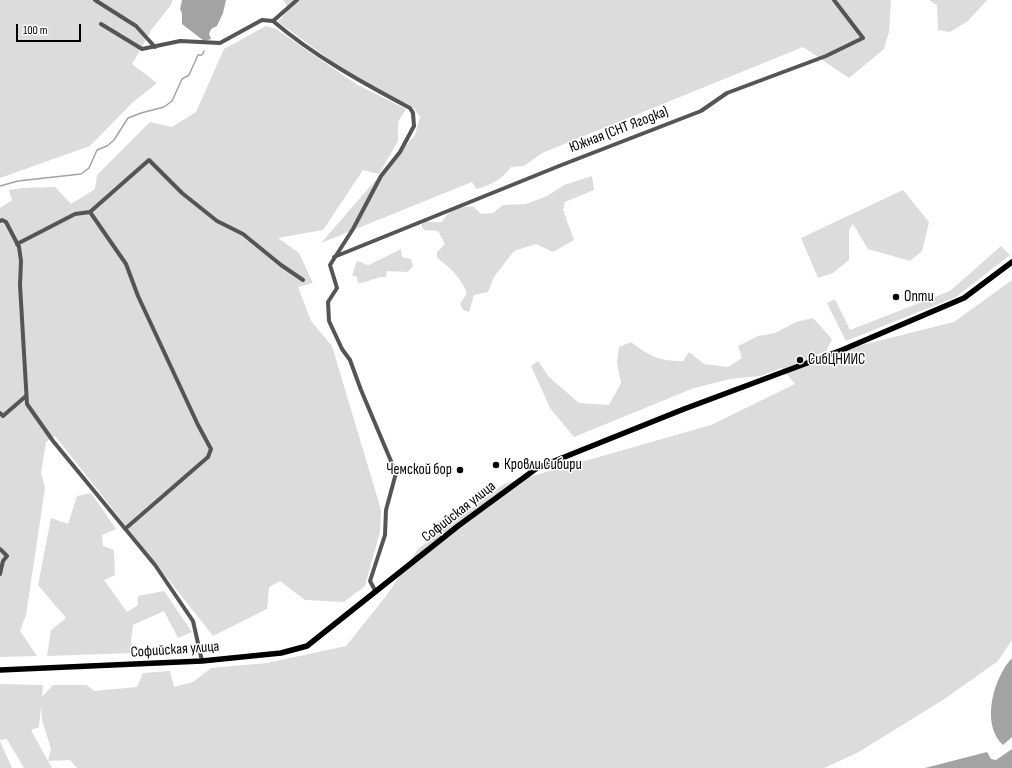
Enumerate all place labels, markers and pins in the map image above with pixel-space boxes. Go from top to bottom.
place label: Опти [904,288,934,306]
marker: Опти [891,292,901,302]
place label: СибЦНИИС [808,351,865,369]
marker: СибЦНИИС [795,355,805,365]
place label: Кровли Сибири [504,456,582,474]
marker: Кровли Сибири [491,460,501,470]
place label: Чемской бор [386,461,452,479]
marker: Чемской бор [455,465,465,475]

